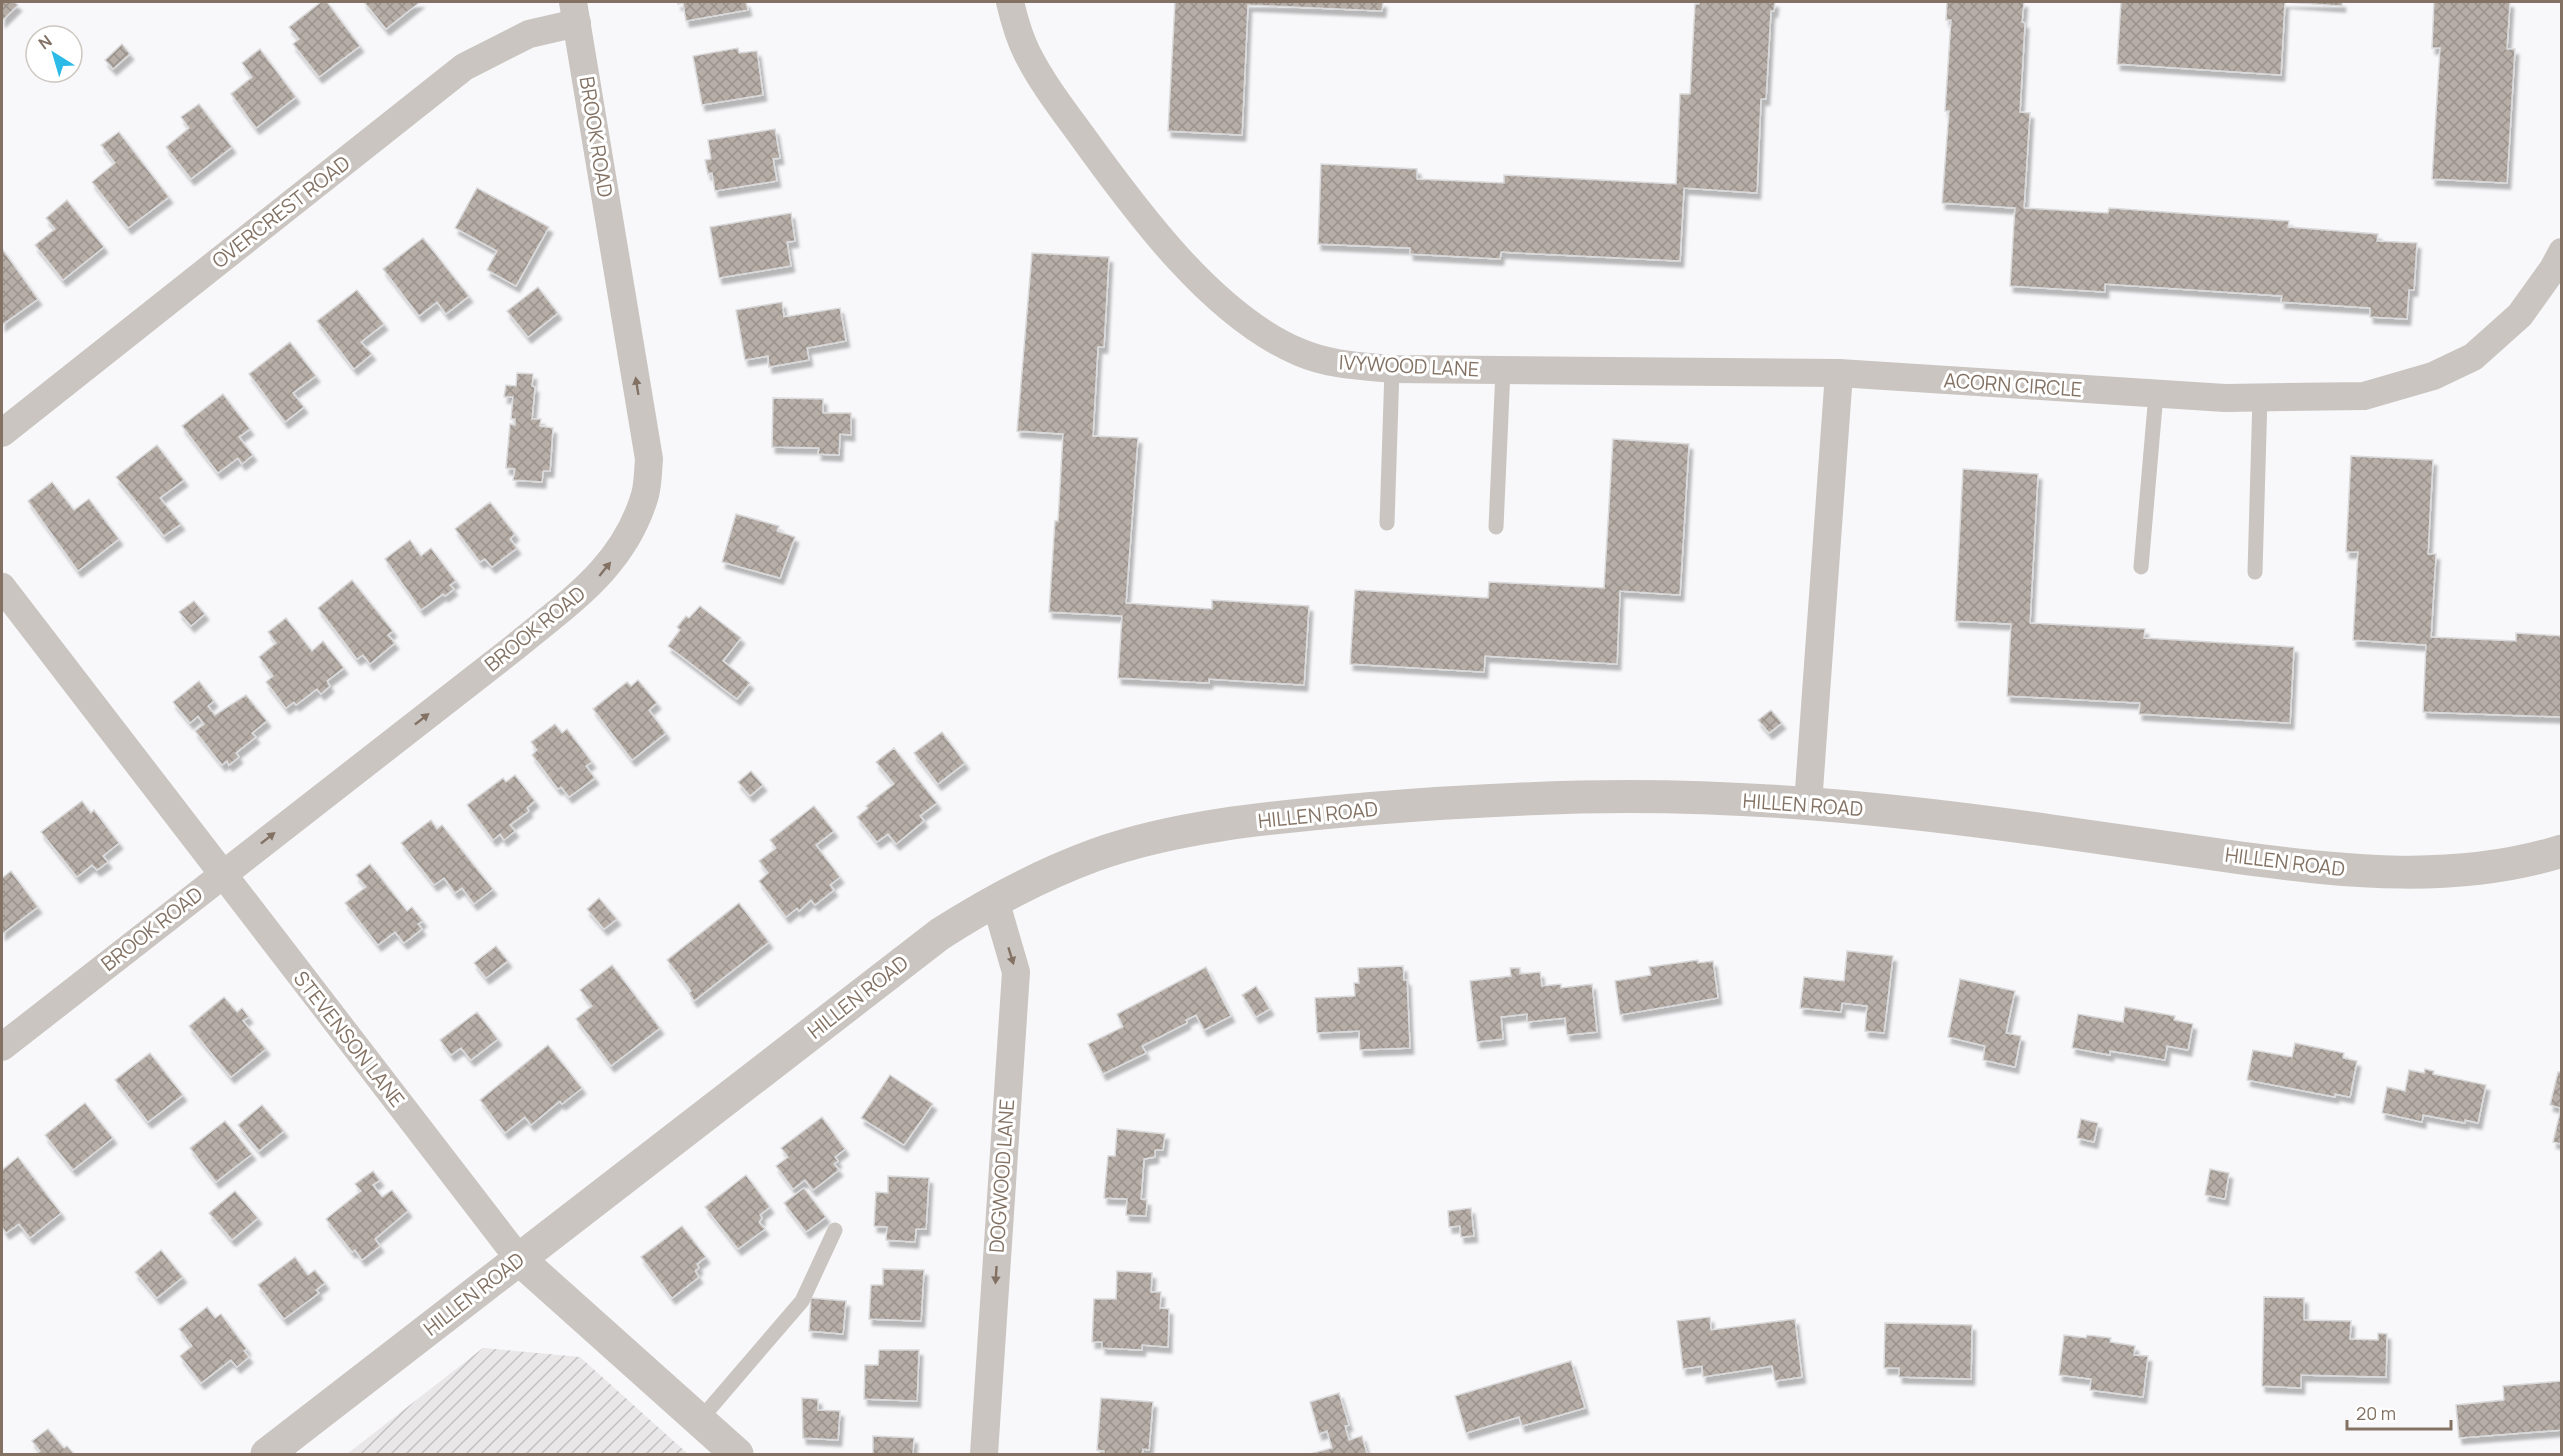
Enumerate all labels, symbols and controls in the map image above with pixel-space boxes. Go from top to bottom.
north arrow [24,24,84,84]
text: N [34,30,56,54]
street label: BROOK ROAD [574,75,619,199]
street label: OVERCREST ROAD [206,149,355,274]
street label: IVYWOOD LANE [1338,348,1480,383]
street label: ACORN CIRCLE [1943,366,2083,403]
one-way arrow [632,376,641,395]
one-way arrow [598,561,611,576]
street label: BROOK ROAD [479,580,591,678]
one-way arrow [414,712,430,725]
street label: HILLEN ROAD [1742,787,1864,822]
street label: HILLEN ROAD [1257,795,1379,834]
one-way arrow [260,832,276,845]
street label: HILLEN ROAD [2224,841,2347,882]
street label: BROOK ROAD [95,880,208,977]
one-way arrow [1007,947,1016,965]
street label: HILLEN ROAD [802,949,914,1044]
street label: STEVENSON LANE [288,965,411,1112]
street label: DOGWOOD LANE [983,1098,1020,1254]
street label: HILLEN ROAD [418,1246,530,1341]
one-way arrow [991,1266,1000,1285]
scale bar [2347,1393,2450,1431]
text: 20 m [2356,1401,2396,1425]

